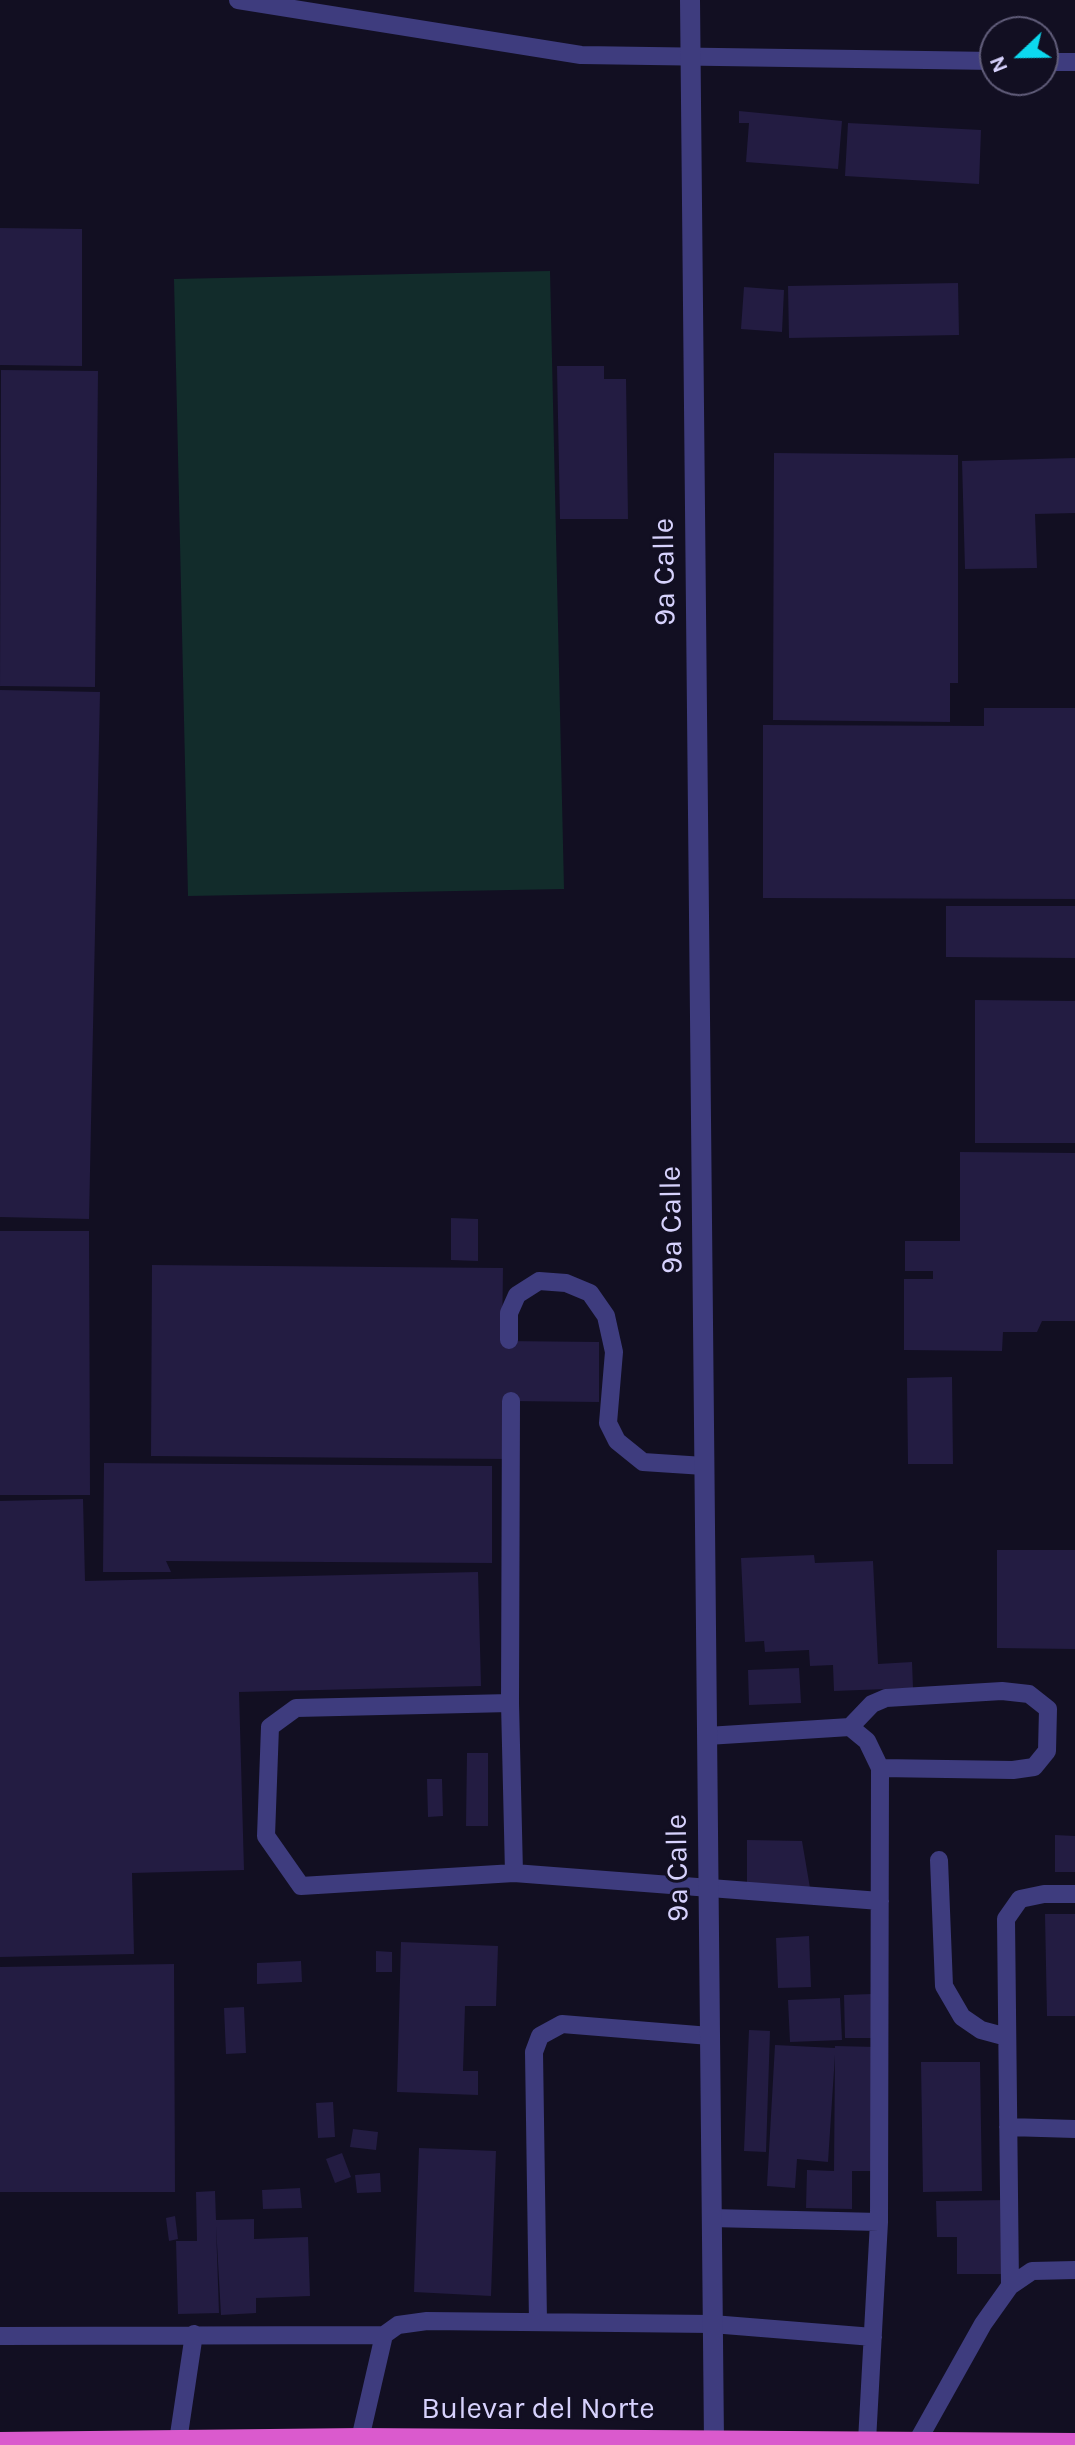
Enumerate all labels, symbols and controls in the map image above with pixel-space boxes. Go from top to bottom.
north arrow [979,16,1059,96]
text: N [984,52,1014,76]
street label: 9a Calle [646,518,684,626]
street label: 9a Calle [653,1166,691,1274]
street label: 9a Calle [659,1814,697,1922]
street label: Bulevar del Norte [421,2391,655,2427]

